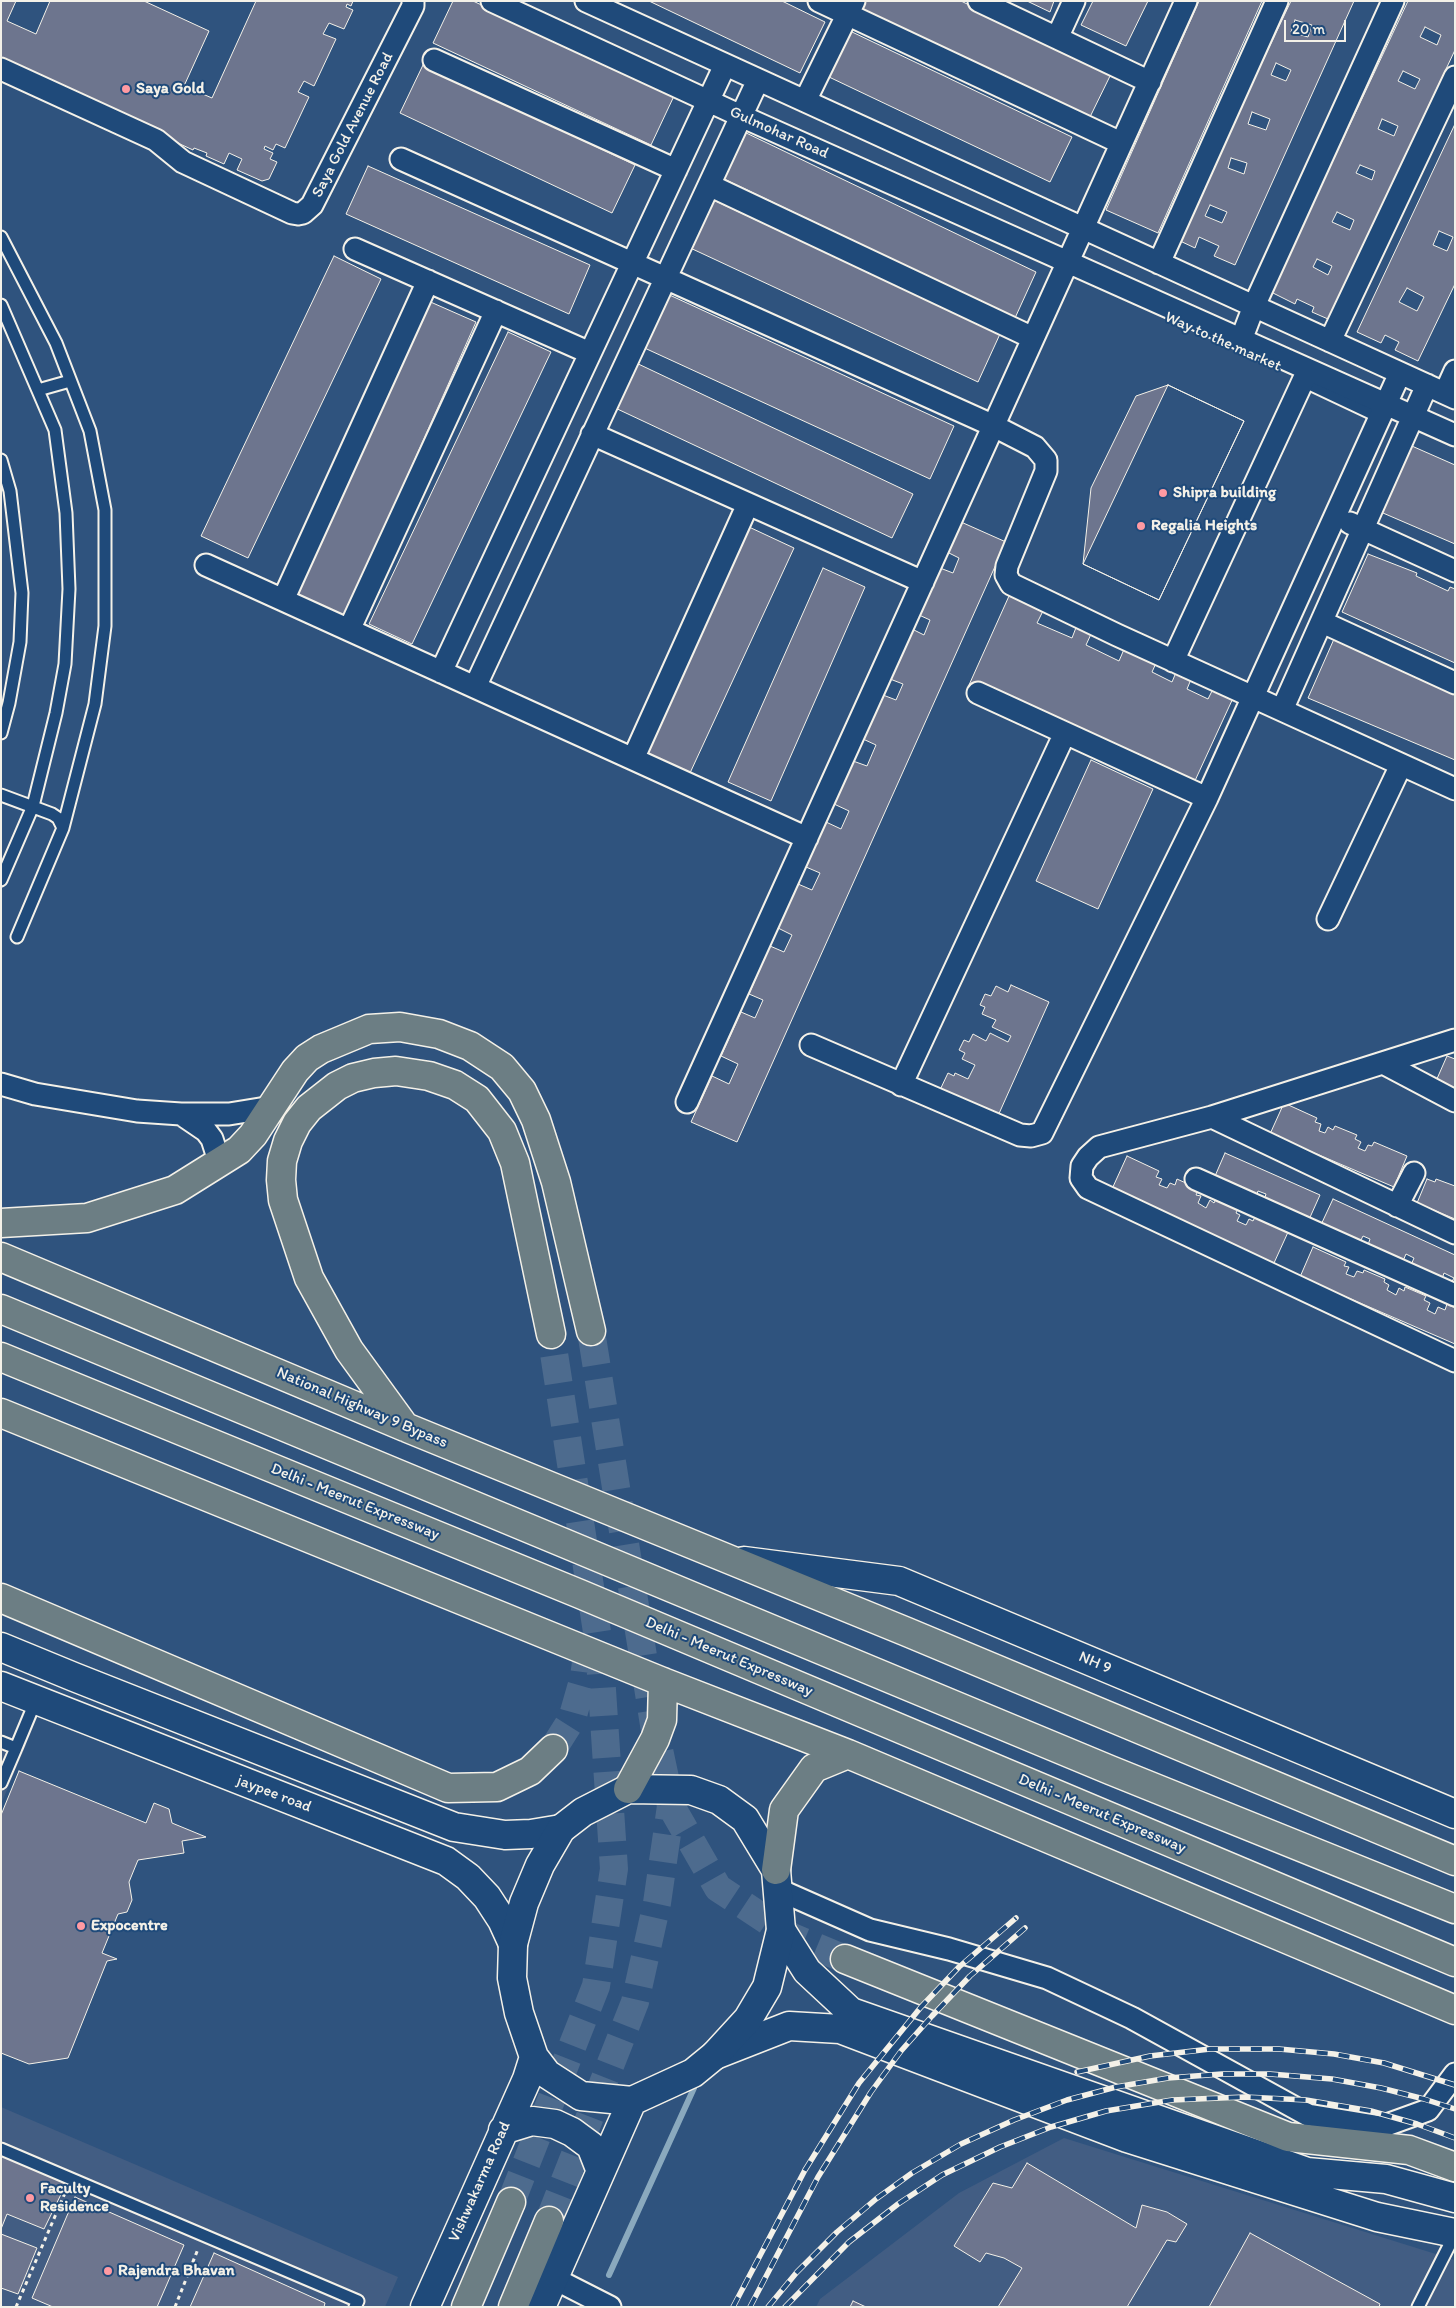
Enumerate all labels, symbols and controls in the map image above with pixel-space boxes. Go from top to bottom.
scale bar [1286,10,1348,42]
text: 20 m [1292,20,1325,38]
street label: Saya Gold Avenue Road [308,49,398,201]
place label: Saya Gold [136,79,204,99]
marker: Saya Gold [120,83,132,95]
street label: Gulmohar Road [726,103,832,163]
street label: Way to the market [1162,308,1284,376]
place label: Shipra building [1173,483,1276,503]
marker: Shipra building [1157,487,1169,499]
place label: Regalia Heights [1151,516,1257,536]
marker: Regalia Heights [1135,520,1147,532]
street label: National Highway 9 Bypass [274,1363,450,1453]
street label: Delhi - Meerut Expressway [268,1459,442,1545]
street label: Delhi - Meerut Expressway [642,1613,816,1701]
street label: NH 9 [1076,1648,1114,1678]
street label: Delhi - Meerut Expressway [1015,1770,1189,1858]
street label: jaypee road [234,1771,314,1817]
place label: Expocentre [91,1916,168,1936]
marker: Expocentre [75,1920,87,1932]
street label: Vishwakarma Road [445,2119,515,2245]
place label: Faculty Residence [40,2179,109,2217]
marker: Faculty Residence [24,2192,36,2204]
place label: Rajendra Bhavan [118,2261,235,2281]
marker: Rajendra Bhavan [102,2265,114,2277]

